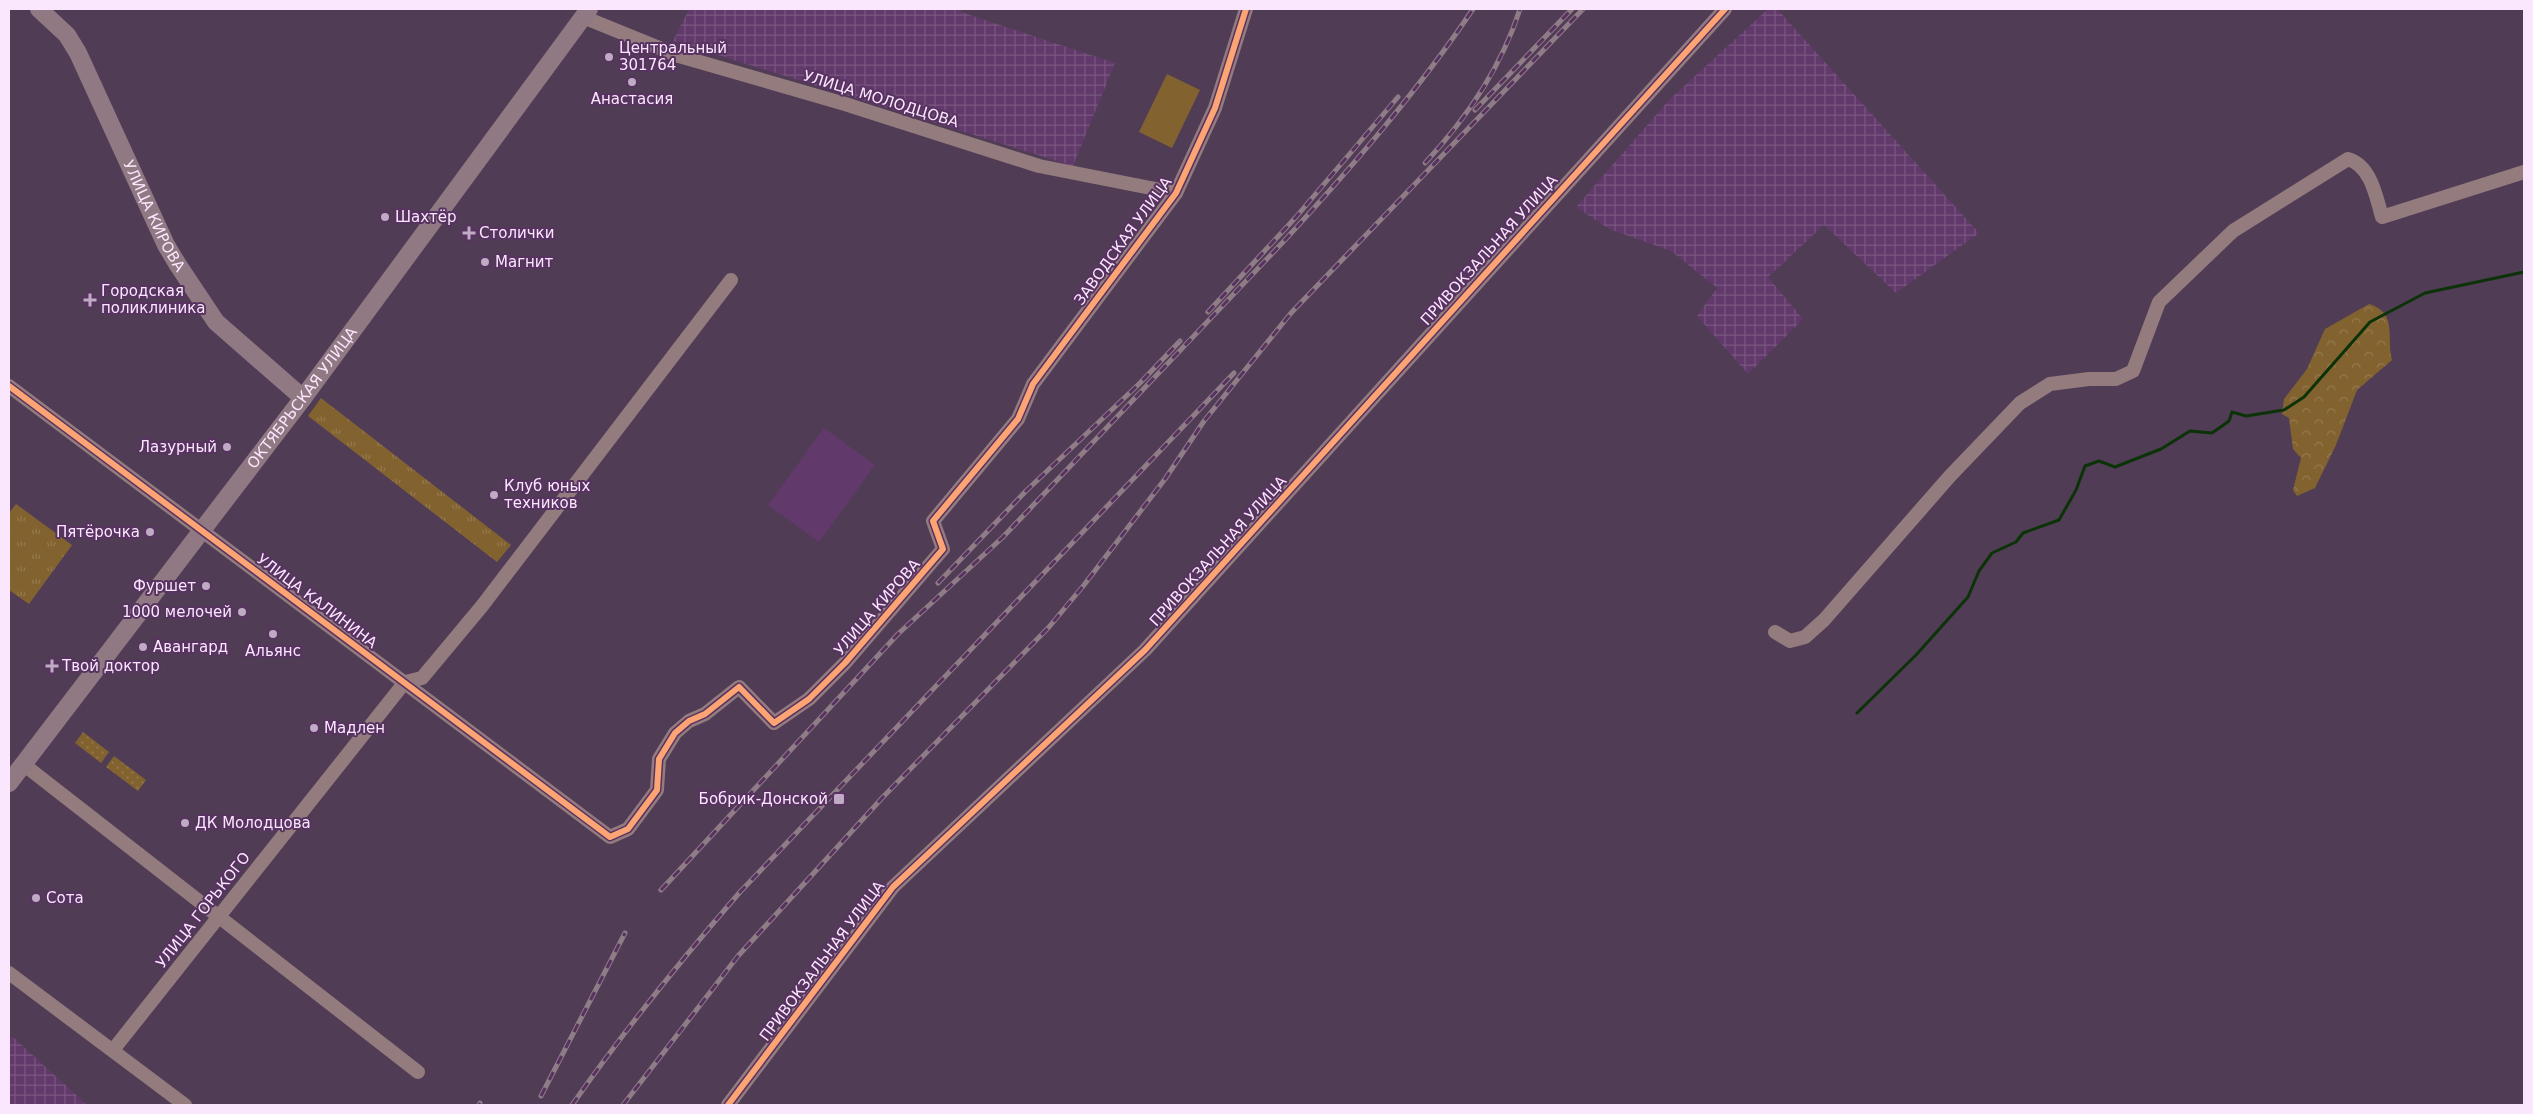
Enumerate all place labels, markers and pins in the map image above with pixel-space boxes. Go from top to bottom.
place label: Центральный 301764 [619,39,727,74]
marker: Центральный 301764 [603,51,615,63]
marker: Анастасия [626,76,638,88]
place label: Анастасия [591,90,673,108]
place label: Шахтёр [395,208,457,226]
marker: Шахтёр [379,211,391,223]
place label: Столички [479,224,554,242]
marker: Столички [463,227,475,239]
place label: Магнит [495,253,554,271]
marker: Магнит [479,256,491,268]
place label: Городская поликлиника [101,282,206,317]
marker: Городская поликлиника [83,293,97,307]
place label: Лазурный [139,438,217,456]
marker: Лазурный [221,441,233,453]
place label: Клуб юных техников [504,477,590,512]
marker: Клуб юных техников [488,489,500,501]
place label: Пятёрочка [56,523,140,541]
marker: Пятёрочка [144,526,156,538]
place label: Фуршет [133,577,196,595]
marker: Фуршет [200,580,212,592]
place label: 1000 мелочей [122,603,232,621]
marker: 1000 мелочей [236,606,248,618]
marker: Альянс [267,628,279,640]
place label: Авангард [153,638,228,656]
marker: Авангард [137,641,149,653]
place label: Альянс [245,642,301,660]
place label: Твой доктор [61,657,160,675]
marker: Твой доктор [46,660,58,672]
place label: Мадлен [324,719,385,737]
marker: Мадлен [308,722,320,734]
place label: Бобрик-Донской [699,790,828,808]
marker: Бобрик-Донской [832,792,846,806]
place label: ДК Молодцова [195,814,311,832]
marker: ДК Молодцова [179,817,191,829]
place label: Сота [46,889,84,907]
marker: Сота [30,892,42,904]

